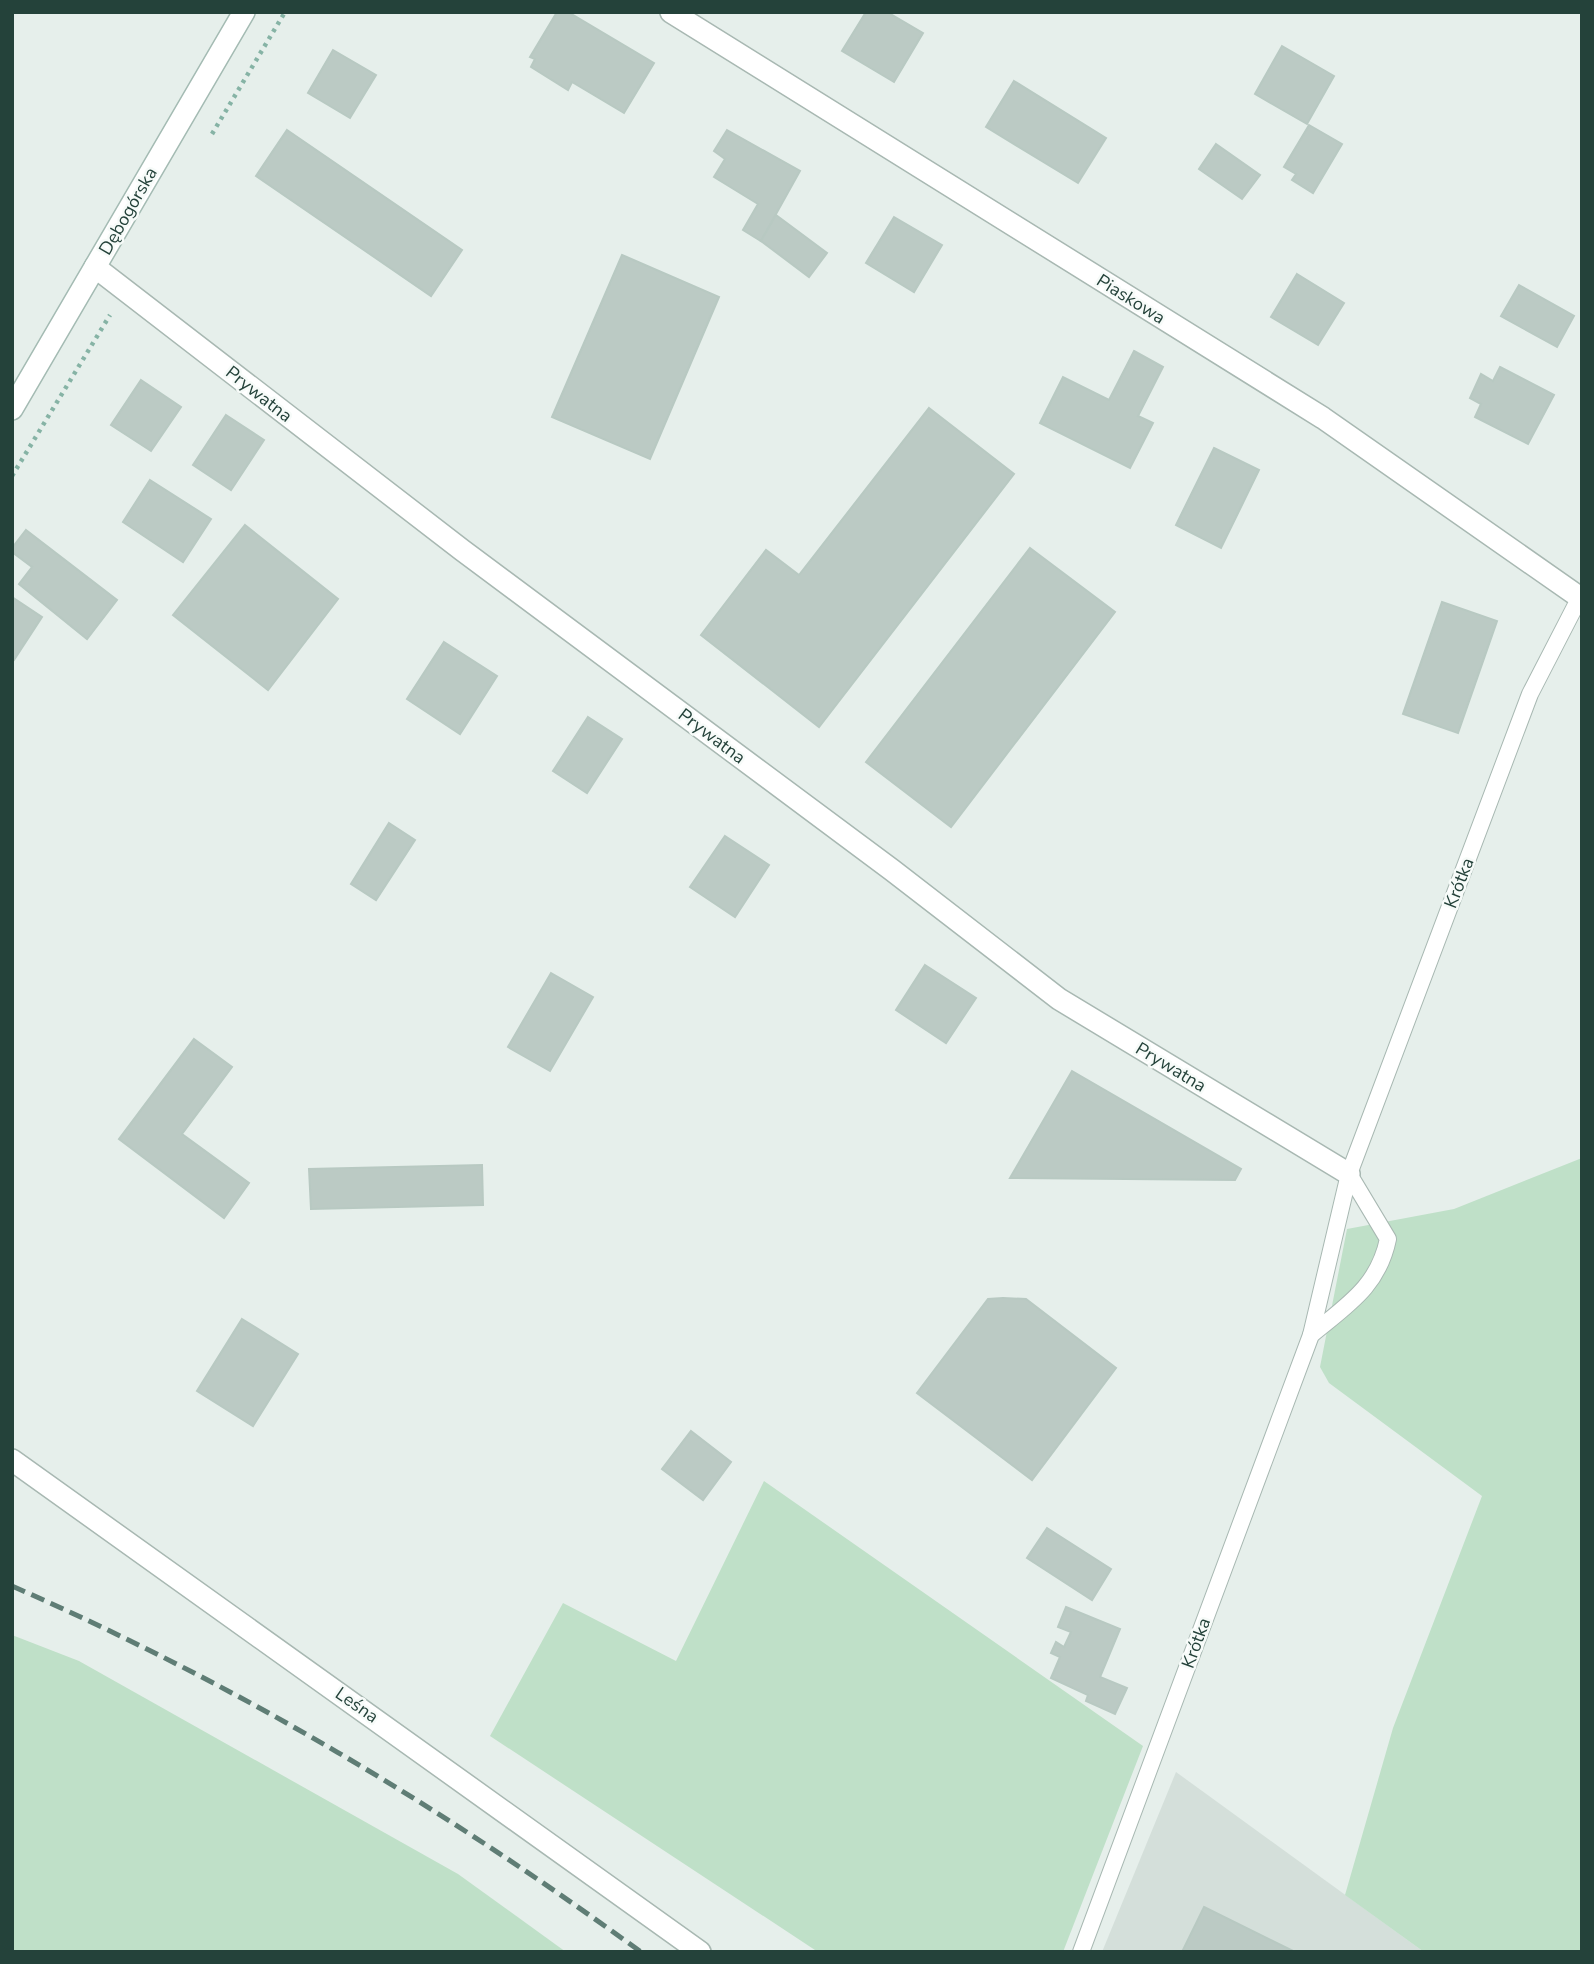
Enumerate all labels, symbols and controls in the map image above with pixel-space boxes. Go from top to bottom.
street label: Dębogórska [93,163,163,259]
street label: Piaskowa [1092,268,1170,330]
street label: Prywatna [221,360,297,428]
street label: Prywatna [673,703,751,769]
street label: Krótka [1438,854,1480,912]
street label: Prywatna [1131,1037,1211,1097]
street label: Krótka [1176,1614,1216,1672]
street label: Leśna [331,1681,383,1729]

